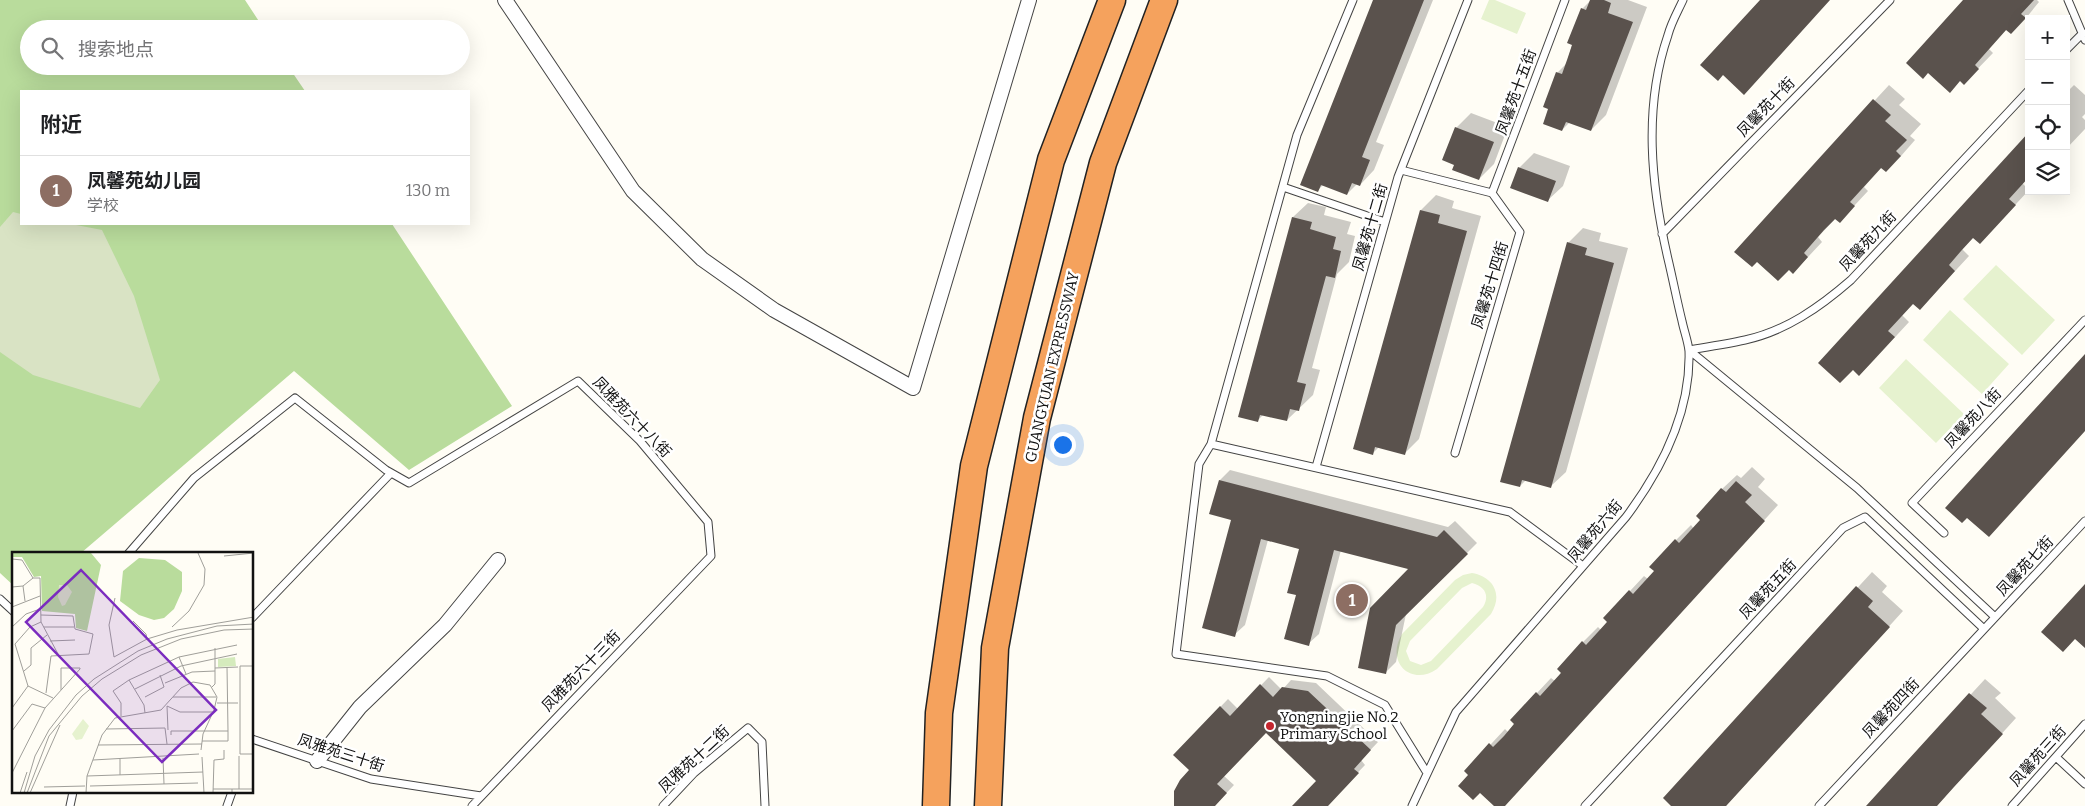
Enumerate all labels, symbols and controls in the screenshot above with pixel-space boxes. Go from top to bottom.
map controls [2025,15,2070,195]
button: + [2025,15,2070,60]
search box [20,20,470,75]
icon: search [38,34,66,62]
text: 搜索地点 [78,38,154,61]
street label: 凤馨苑十五街 [1492,47,1540,137]
button: − [2025,60,2070,105]
street label: 凤馨苑十街 [1733,74,1799,140]
button: locate [2025,105,2070,150]
text: 附近 [40,112,82,138]
button: layers [2025,150,2070,195]
text: 凤馨苑幼儿园 [87,169,201,192]
text: 1 [53,181,59,200]
text: 130 m [406,181,450,200]
street label: 凤馨苑十二街 [1349,181,1391,273]
text: 学校 [87,196,119,215]
street label: 凤馨苑九街 [1836,207,1900,275]
street label: 凤馨苑十四街 [1468,239,1512,331]
street label: GUANGYUAN EXPRESSWAY [1021,270,1083,464]
street label: 凤雅苑六十八街 [589,373,675,461]
street label: 凤馨苑八街 [1941,384,2005,452]
your location [1050,432,1076,458]
street label: 凤馨苑六街 [1564,496,1626,566]
street label: 凤馨苑七街 [1993,532,2057,600]
inset map [12,552,254,794]
street label: 凤馨苑五街 [1736,555,1800,623]
pin: 1 [1336,581,1368,619]
street label: 凤雅苑六十三街 [538,627,624,715]
street label: 凤馨苑四街 [1859,674,1923,742]
place label: Yongningjie No.2 Primary School [1280,708,1398,743]
marker: Yongningjie No.2 Primary School [1264,720,1276,732]
street label: 凤雅苑十二街 [655,722,733,796]
street label: 凤馨苑三街 [2006,722,2070,790]
street label: 凤雅苑三十街 [295,731,387,775]

